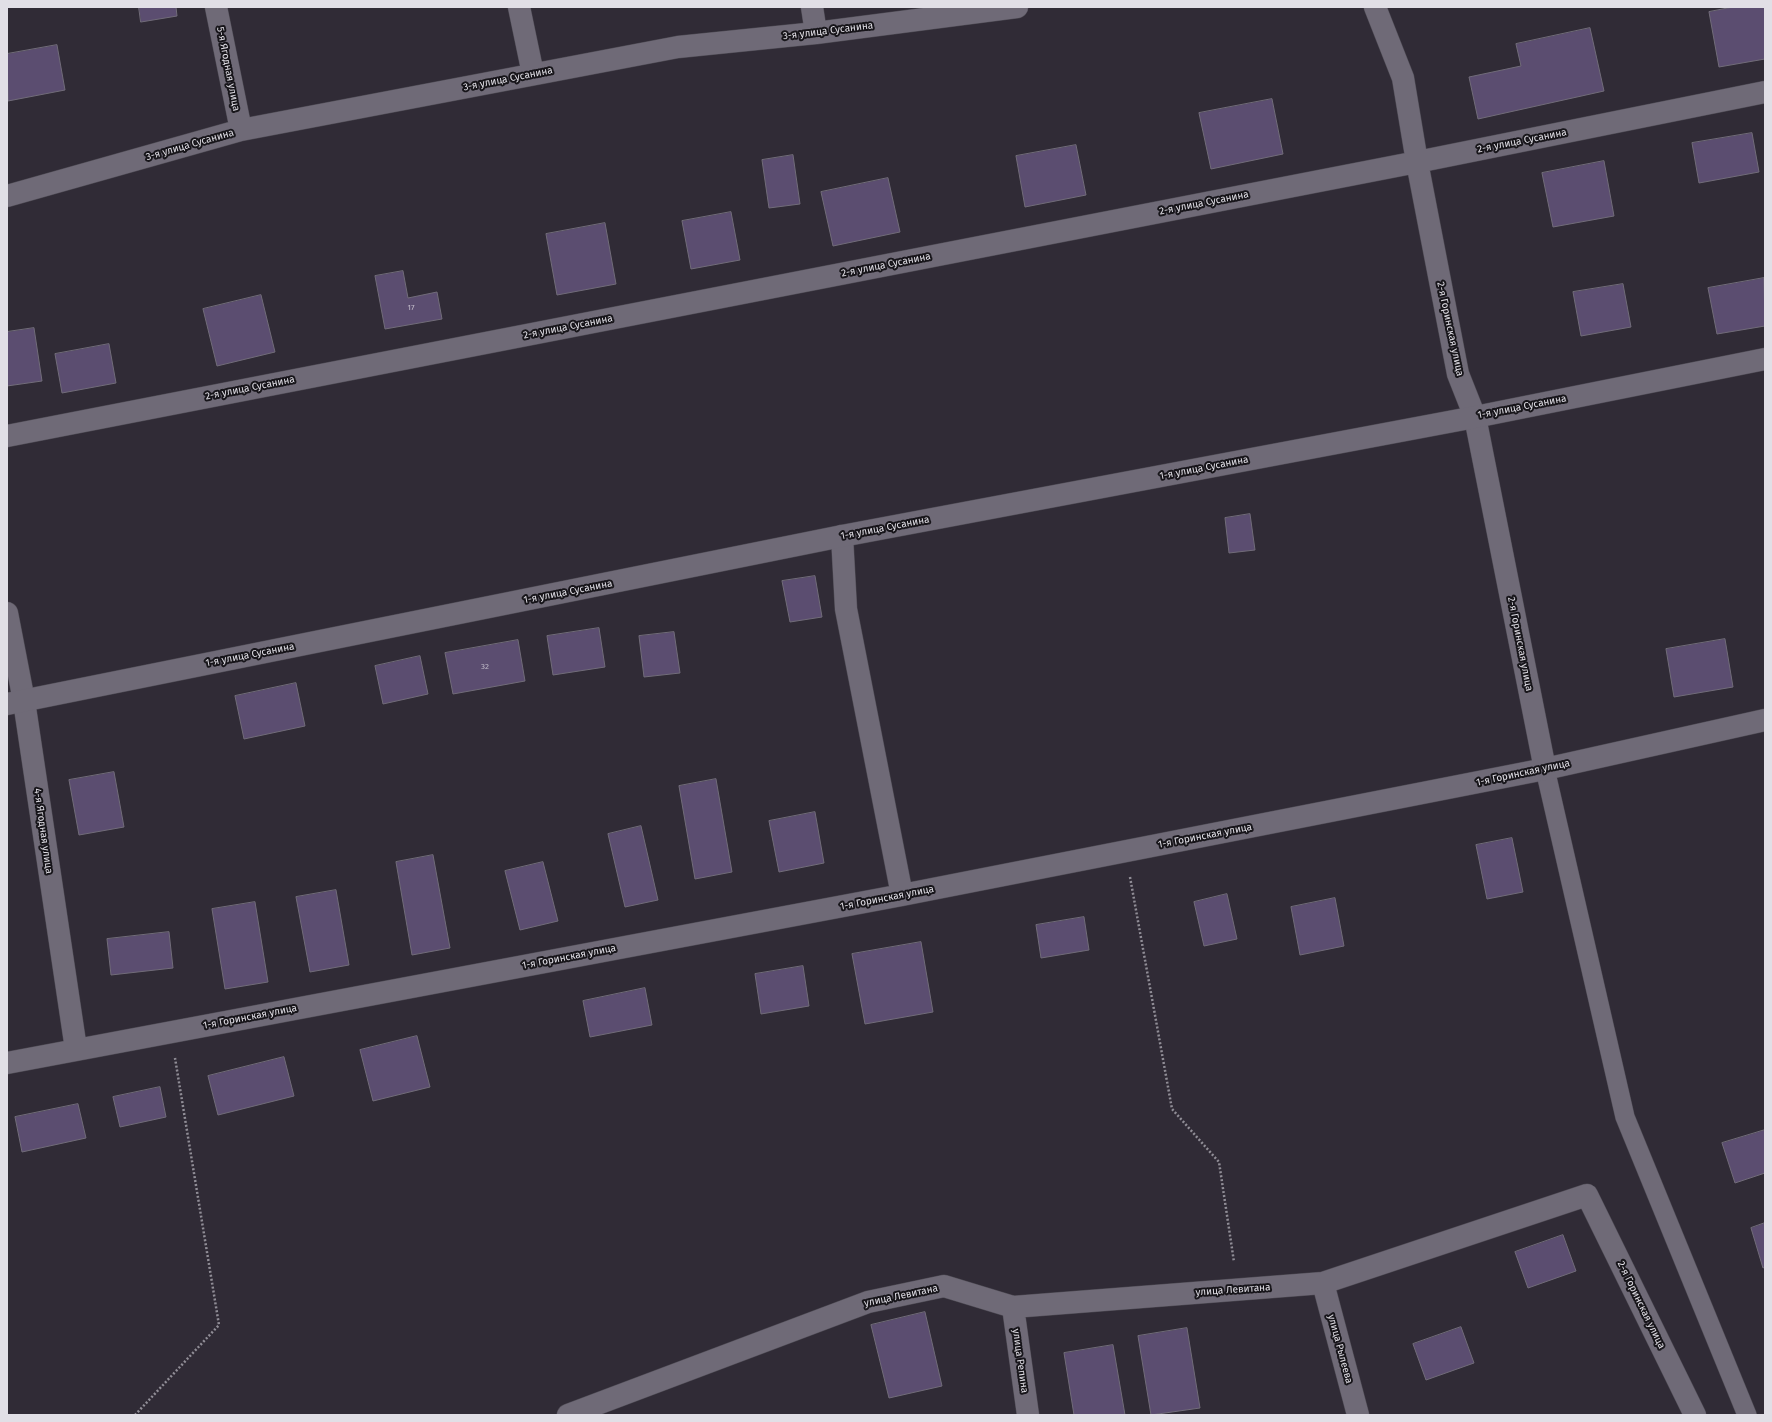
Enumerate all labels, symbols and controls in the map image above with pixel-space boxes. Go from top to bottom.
street label: 3-я улица Сусанина [782,20,874,42]
street label: 5-я Ягодная улица [214,26,242,112]
street label: 3-я улица Сусанина [462,64,554,94]
street label: 2-я улица Сусанина [1476,126,1568,156]
street label: 3-я улица Сусанина [145,127,235,163]
street label: 2-я улица Сусанина [1158,188,1250,218]
street label: 2-я улица Сусанина [840,250,932,280]
street label: 2-я Горинская улица [1434,281,1466,377]
house number: 17 [407,303,415,313]
street label: 2-я улица Сусанина [522,312,614,342]
street label: 2-я улица Сусанина [204,373,296,403]
street label: 1-я улица Сусанина [1477,392,1567,422]
street label: 1-я улица Сусанина [1159,453,1249,483]
street label: 1-я улица Сусанина [840,513,930,543]
street label: 1-я улица Сусанина [523,577,613,607]
street label: 2-я Горинская улица [1505,596,1535,692]
street label: 1-я улица Сусанина [205,640,295,670]
house number: 32 [481,662,489,672]
street label: 1-я Горинская улица [1475,757,1571,789]
street label: 4-я Ягодная улица [31,787,55,875]
street label: 1-я Горинская улица [1157,821,1253,851]
street label: 1-я Горинская улица [839,883,935,913]
street label: 1-я Горинская улица [521,942,617,972]
street label: 1-я Горинская улица [202,1002,298,1032]
street label: 2-я Горинская улица [1615,1259,1667,1351]
street label: улица Левитана [1195,1281,1271,1299]
street label: улица Левитана [863,1282,939,1310]
street label: улица Рылеева [1325,1313,1355,1385]
street label: улица Репина [1010,1328,1030,1394]

